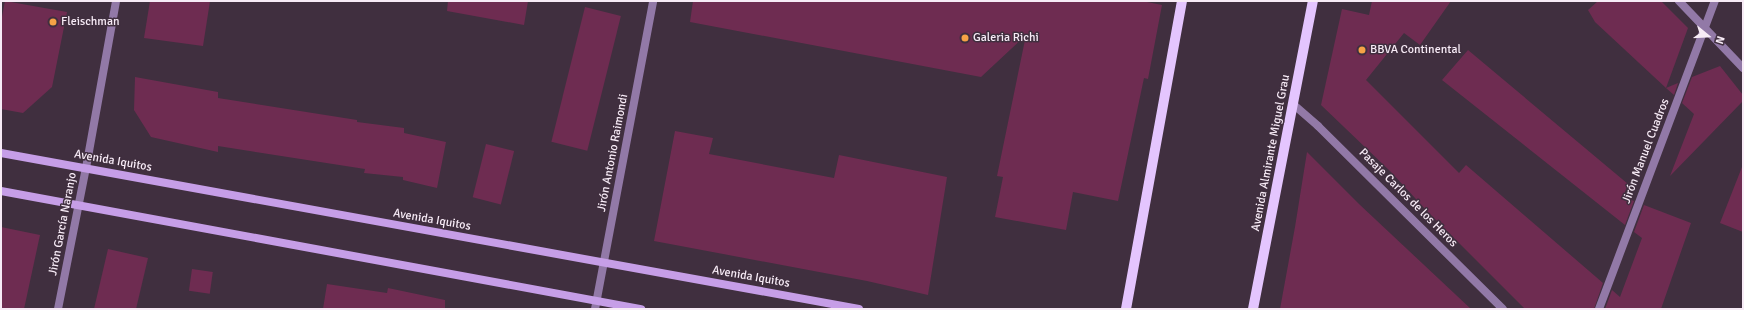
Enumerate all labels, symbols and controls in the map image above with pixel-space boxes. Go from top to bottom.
place label: Fleischman [61,15,120,29]
north arrow [1688,16,1728,56]
marker: Fleischman [48,17,58,27]
place label: Galeria Richi [973,31,1039,45]
marker: Galeria Richi [960,33,970,43]
text: N [1713,34,1727,46]
place label: BBVA Continental [1370,43,1461,57]
marker: BBVA Continental [1357,45,1367,55]
street label: Avenida Almirante Miguel Grau [1249,73,1293,233]
street label: Jirón Antonio Raimondi [595,93,631,213]
street label: Jirón Manuel Cuadros [1619,97,1673,205]
street label: Pasaje Carlos de los Heros [1356,146,1460,250]
street label: Avenida Iquitos [73,147,153,175]
street label: Jirón García Naranjo [46,171,80,277]
street label: Avenida Iquitos [392,206,472,234]
street label: Avenida Iquitos [711,263,791,291]

